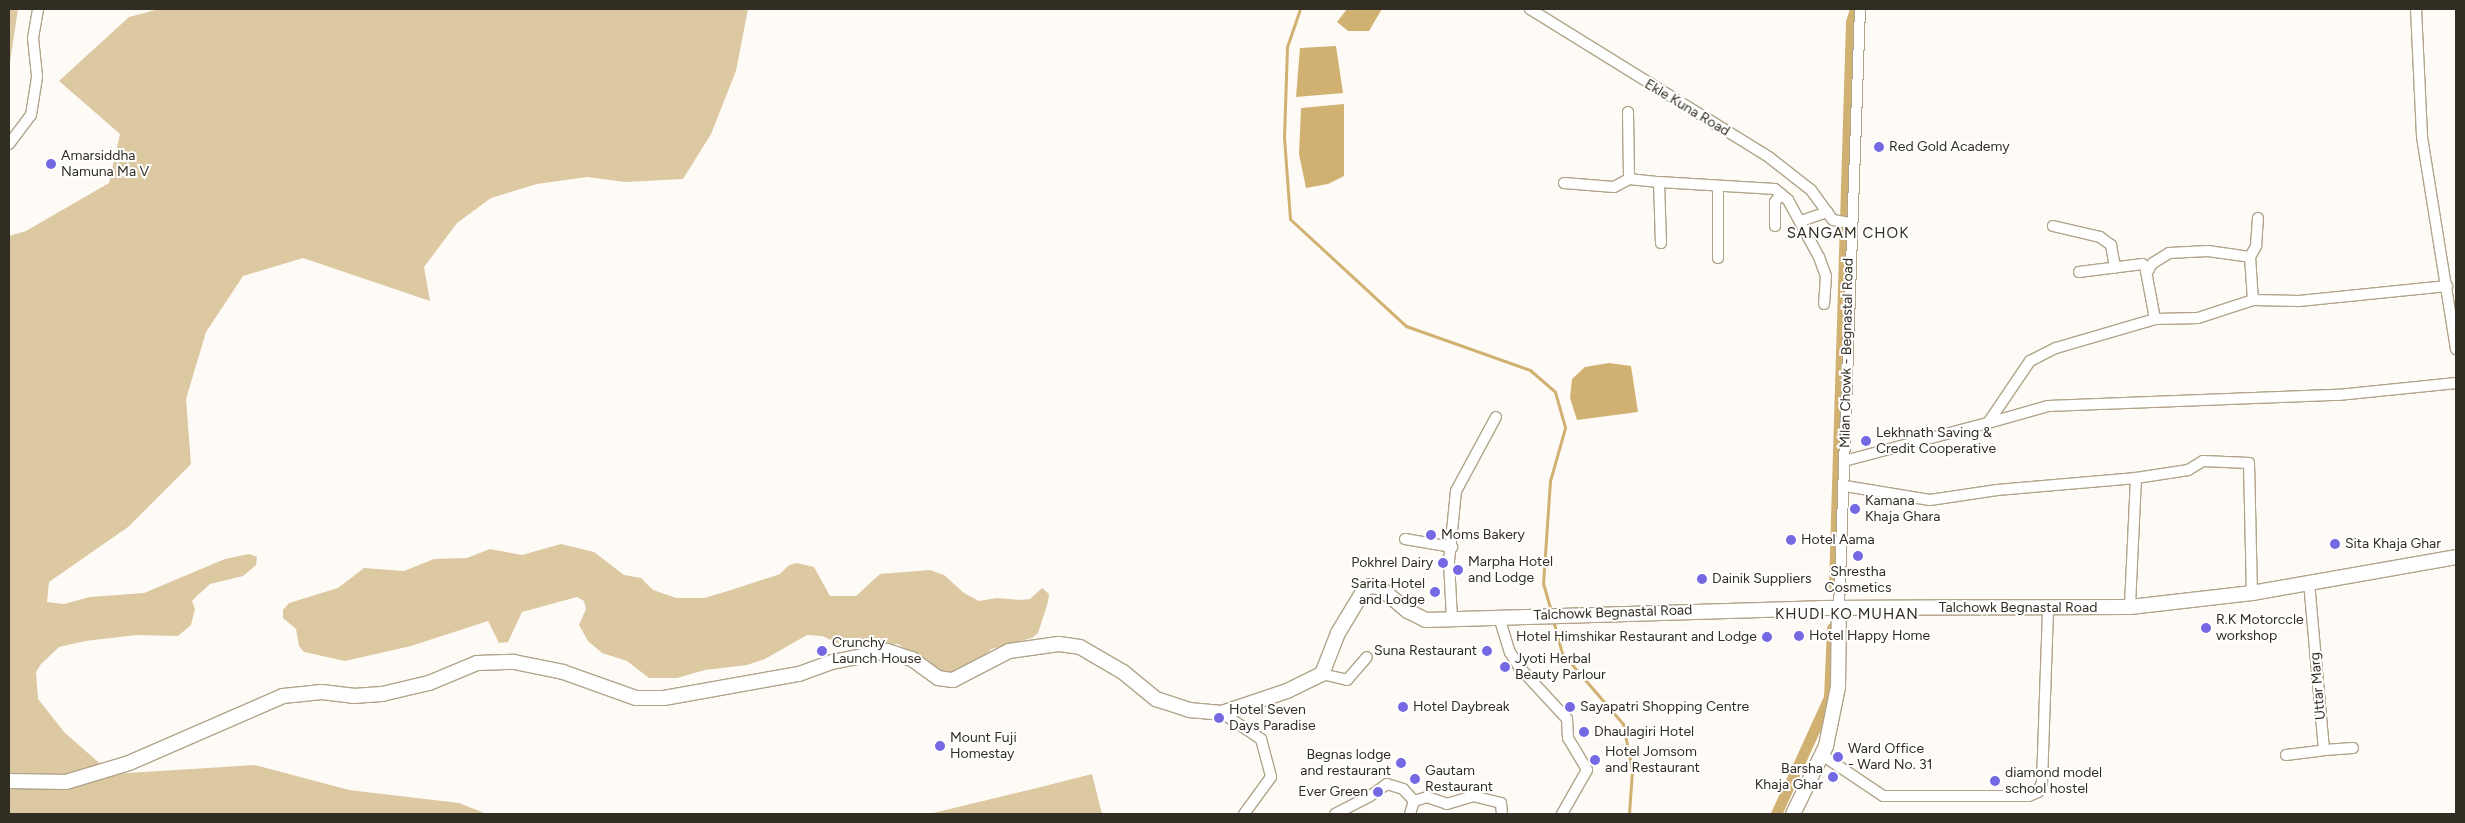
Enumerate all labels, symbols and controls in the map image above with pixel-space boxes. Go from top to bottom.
street label: Ekle Kuna Road [1641,76,1733,140]
place label: Red Gold Academy [1889,139,2010,155]
marker: Red Gold Academy [1873,141,1885,153]
place label: Amarsiddha Namuna Ma V [61,148,149,180]
marker: Amarsiddha Namuna Ma V [45,158,57,170]
district label: SANGAM CHOK [1785,225,1911,243]
street label: Milan Chowk - Begnastal Road [1837,258,1857,448]
place label: Lekhnath Saving & Credit Cooperative [1876,425,1996,458]
marker: Lekhnath Saving & Credit Cooperative [1860,435,1872,447]
place label: Kamana Khaja Ghara [1865,493,1940,526]
marker: Kamana Khaja Ghara [1849,503,1861,515]
place label: Moms Bakery [1441,527,1525,543]
marker: Moms Bakery [1425,529,1437,541]
place label: Hotel Aama [1801,532,1875,548]
marker: Hotel Aama [1785,534,1797,546]
place label: Sita Khaja Ghar [2345,536,2441,552]
marker: Sita Khaja Ghar [2329,538,2341,550]
marker: Shrestha Cosmetics [1852,550,1864,562]
place label: Marpha Hotel and Lodge [1468,554,1553,586]
place label: Pokhrel Dairy [1351,555,1433,571]
marker: Pokhrel Dairy [1437,557,1449,569]
marker: Marpha Hotel and Lodge [1452,564,1464,576]
place label: Shrestha Cosmetics [1825,564,1891,596]
place label: Dainik Suppliers [1712,571,1812,587]
marker: Dainik Suppliers [1696,573,1708,585]
place label: Sarita Hotel and Lodge [1351,576,1425,608]
marker: Sarita Hotel and Lodge [1429,586,1441,598]
street label: Talchowk Begnastal Road [1939,600,2097,616]
street label: Talchowk Begnastal Road [1533,602,1693,624]
district label: KHUDI KO MUHAN [1773,606,1921,624]
place label: R.K Motorccle workshop [2216,612,2304,644]
marker: R.K Motorccle workshop [2200,622,2212,634]
place label: Hotel Happy Home [1809,628,1930,644]
place label: Hotel Himshikar Restaurant and Lodge [1516,629,1757,645]
marker: Hotel Happy Home [1793,630,1805,642]
marker: Hotel Himshikar Restaurant and Lodge [1761,631,1773,643]
place label: Crunchy Launch House [832,635,922,668]
place label: Suna Restaurant [1374,643,1477,659]
marker: Crunchy Launch House [816,645,828,657]
marker: Suna Restaurant [1481,645,1493,657]
place label: Jyoti Herbal Beauty Parlour [1515,651,1606,684]
street label: Uttar Marg [2307,652,2329,720]
marker: Jyoti Herbal Beauty Parlour [1499,661,1511,673]
place label: Hotel Daybreak [1413,699,1510,715]
place label: Sayapatri Shopping Centre [1580,699,1749,715]
marker: Hotel Daybreak [1397,701,1409,713]
marker: Sayapatri Shopping Centre [1564,701,1576,713]
place label: Hotel Seven Days Paradise [1229,702,1316,734]
marker: Hotel Seven Days Paradise [1213,712,1225,724]
place label: Dhaulagiri Hotel [1594,724,1694,740]
marker: Dhaulagiri Hotel [1578,726,1590,738]
place label: Mount Fuji Homestay [950,730,1017,762]
marker: Mount Fuji Homestay [934,740,946,752]
place label: Ward Office - Ward No. 31 [1848,741,1932,774]
place label: Hotel Jomsom and Restaurant [1605,744,1700,776]
place label: Begnas lodge and restaurant [1300,747,1391,780]
marker: Ward Office - Ward No. 31 [1832,751,1844,763]
marker: Hotel Jomsom and Restaurant [1589,754,1601,766]
marker: Begnas lodge and restaurant [1395,757,1407,769]
place label: Barsha Khaja Ghar [1755,761,1823,794]
place label: Gautam Restaurant [1425,763,1493,796]
place label: diamond model school hostel [2005,765,2102,798]
marker: Barsha Khaja Ghar [1827,771,1839,783]
marker: Gautam Restaurant [1409,773,1421,785]
marker: diamond model school hostel [1989,775,2001,787]
place label: Ever Green [1298,784,1368,800]
marker: Ever Green [1372,786,1384,798]

